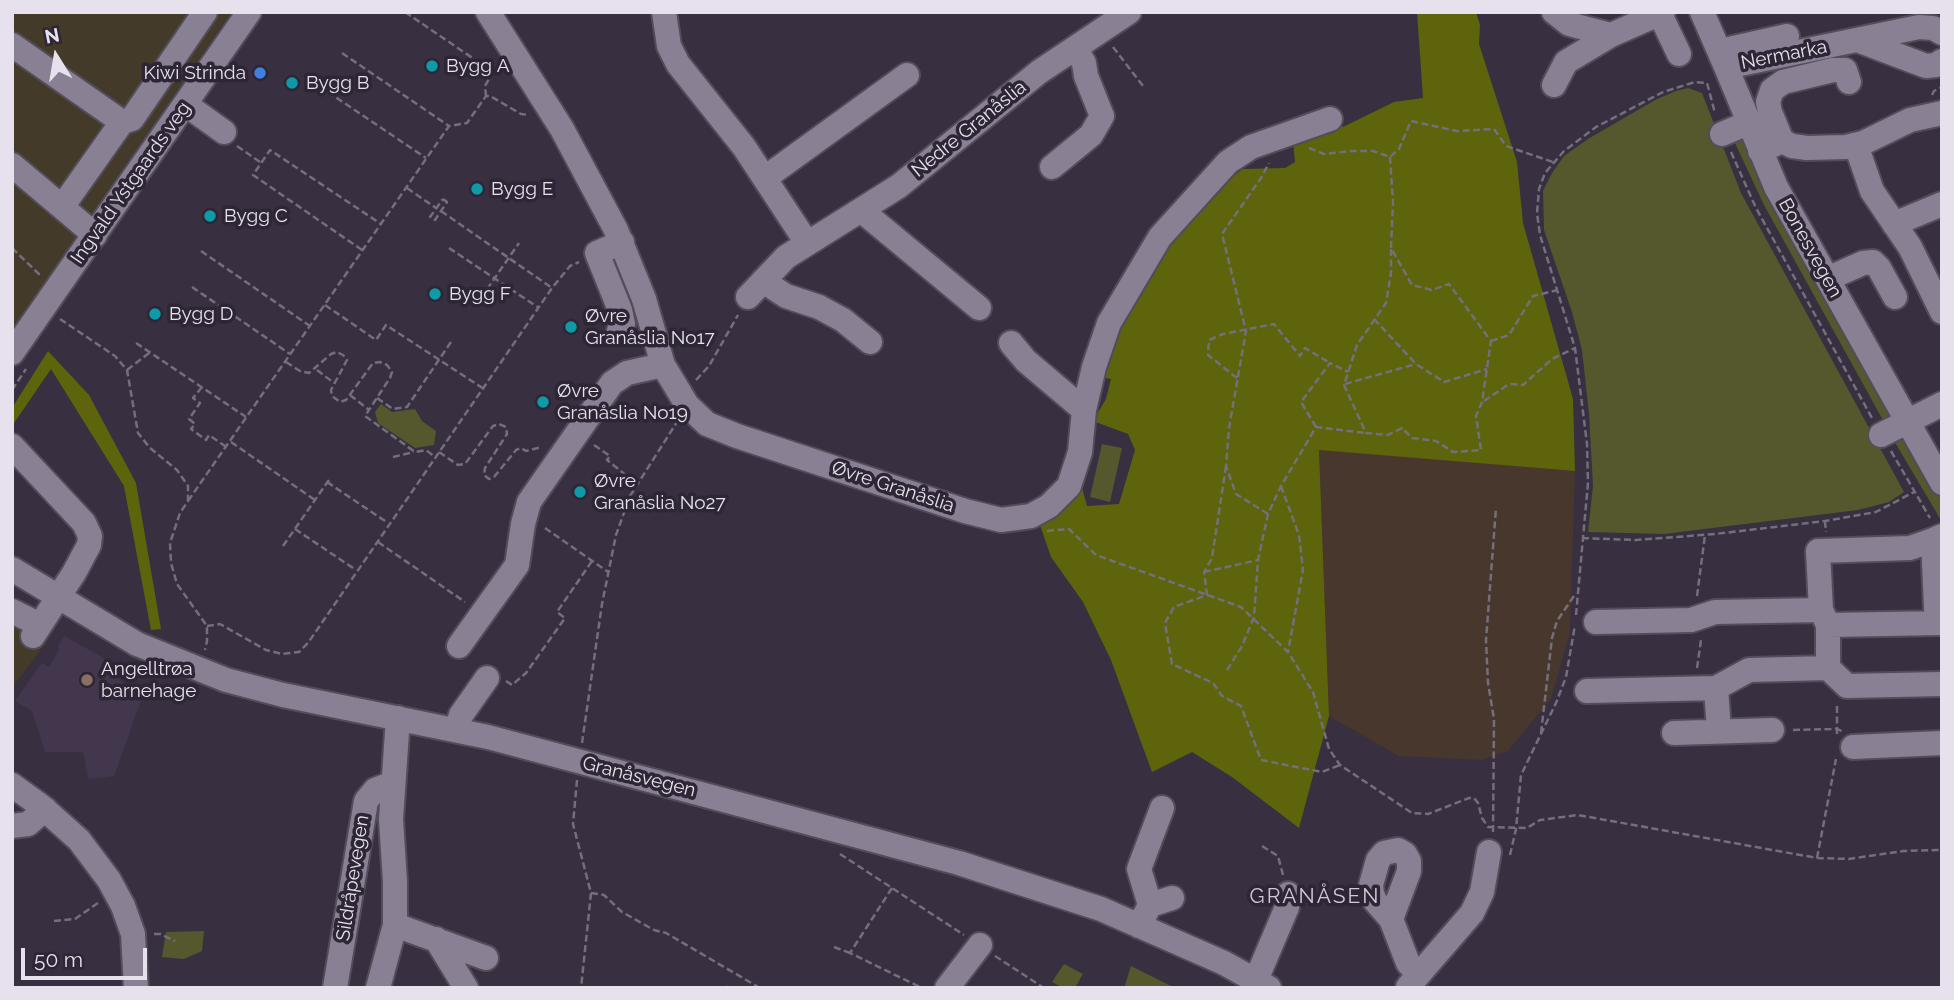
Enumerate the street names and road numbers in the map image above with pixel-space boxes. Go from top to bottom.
street label: Nermarka [1739,35,1829,75]
street label: Nedre Granåslia [907,76,1031,182]
street label: Ingvald Ystgaards veg [66,97,196,269]
street label: Bonesvegen [1773,194,1847,302]
street label: Øvre Granåslia [829,456,957,518]
street label: Granåsvegen [580,752,698,802]
street label: Sildråpevegen [332,813,374,943]

